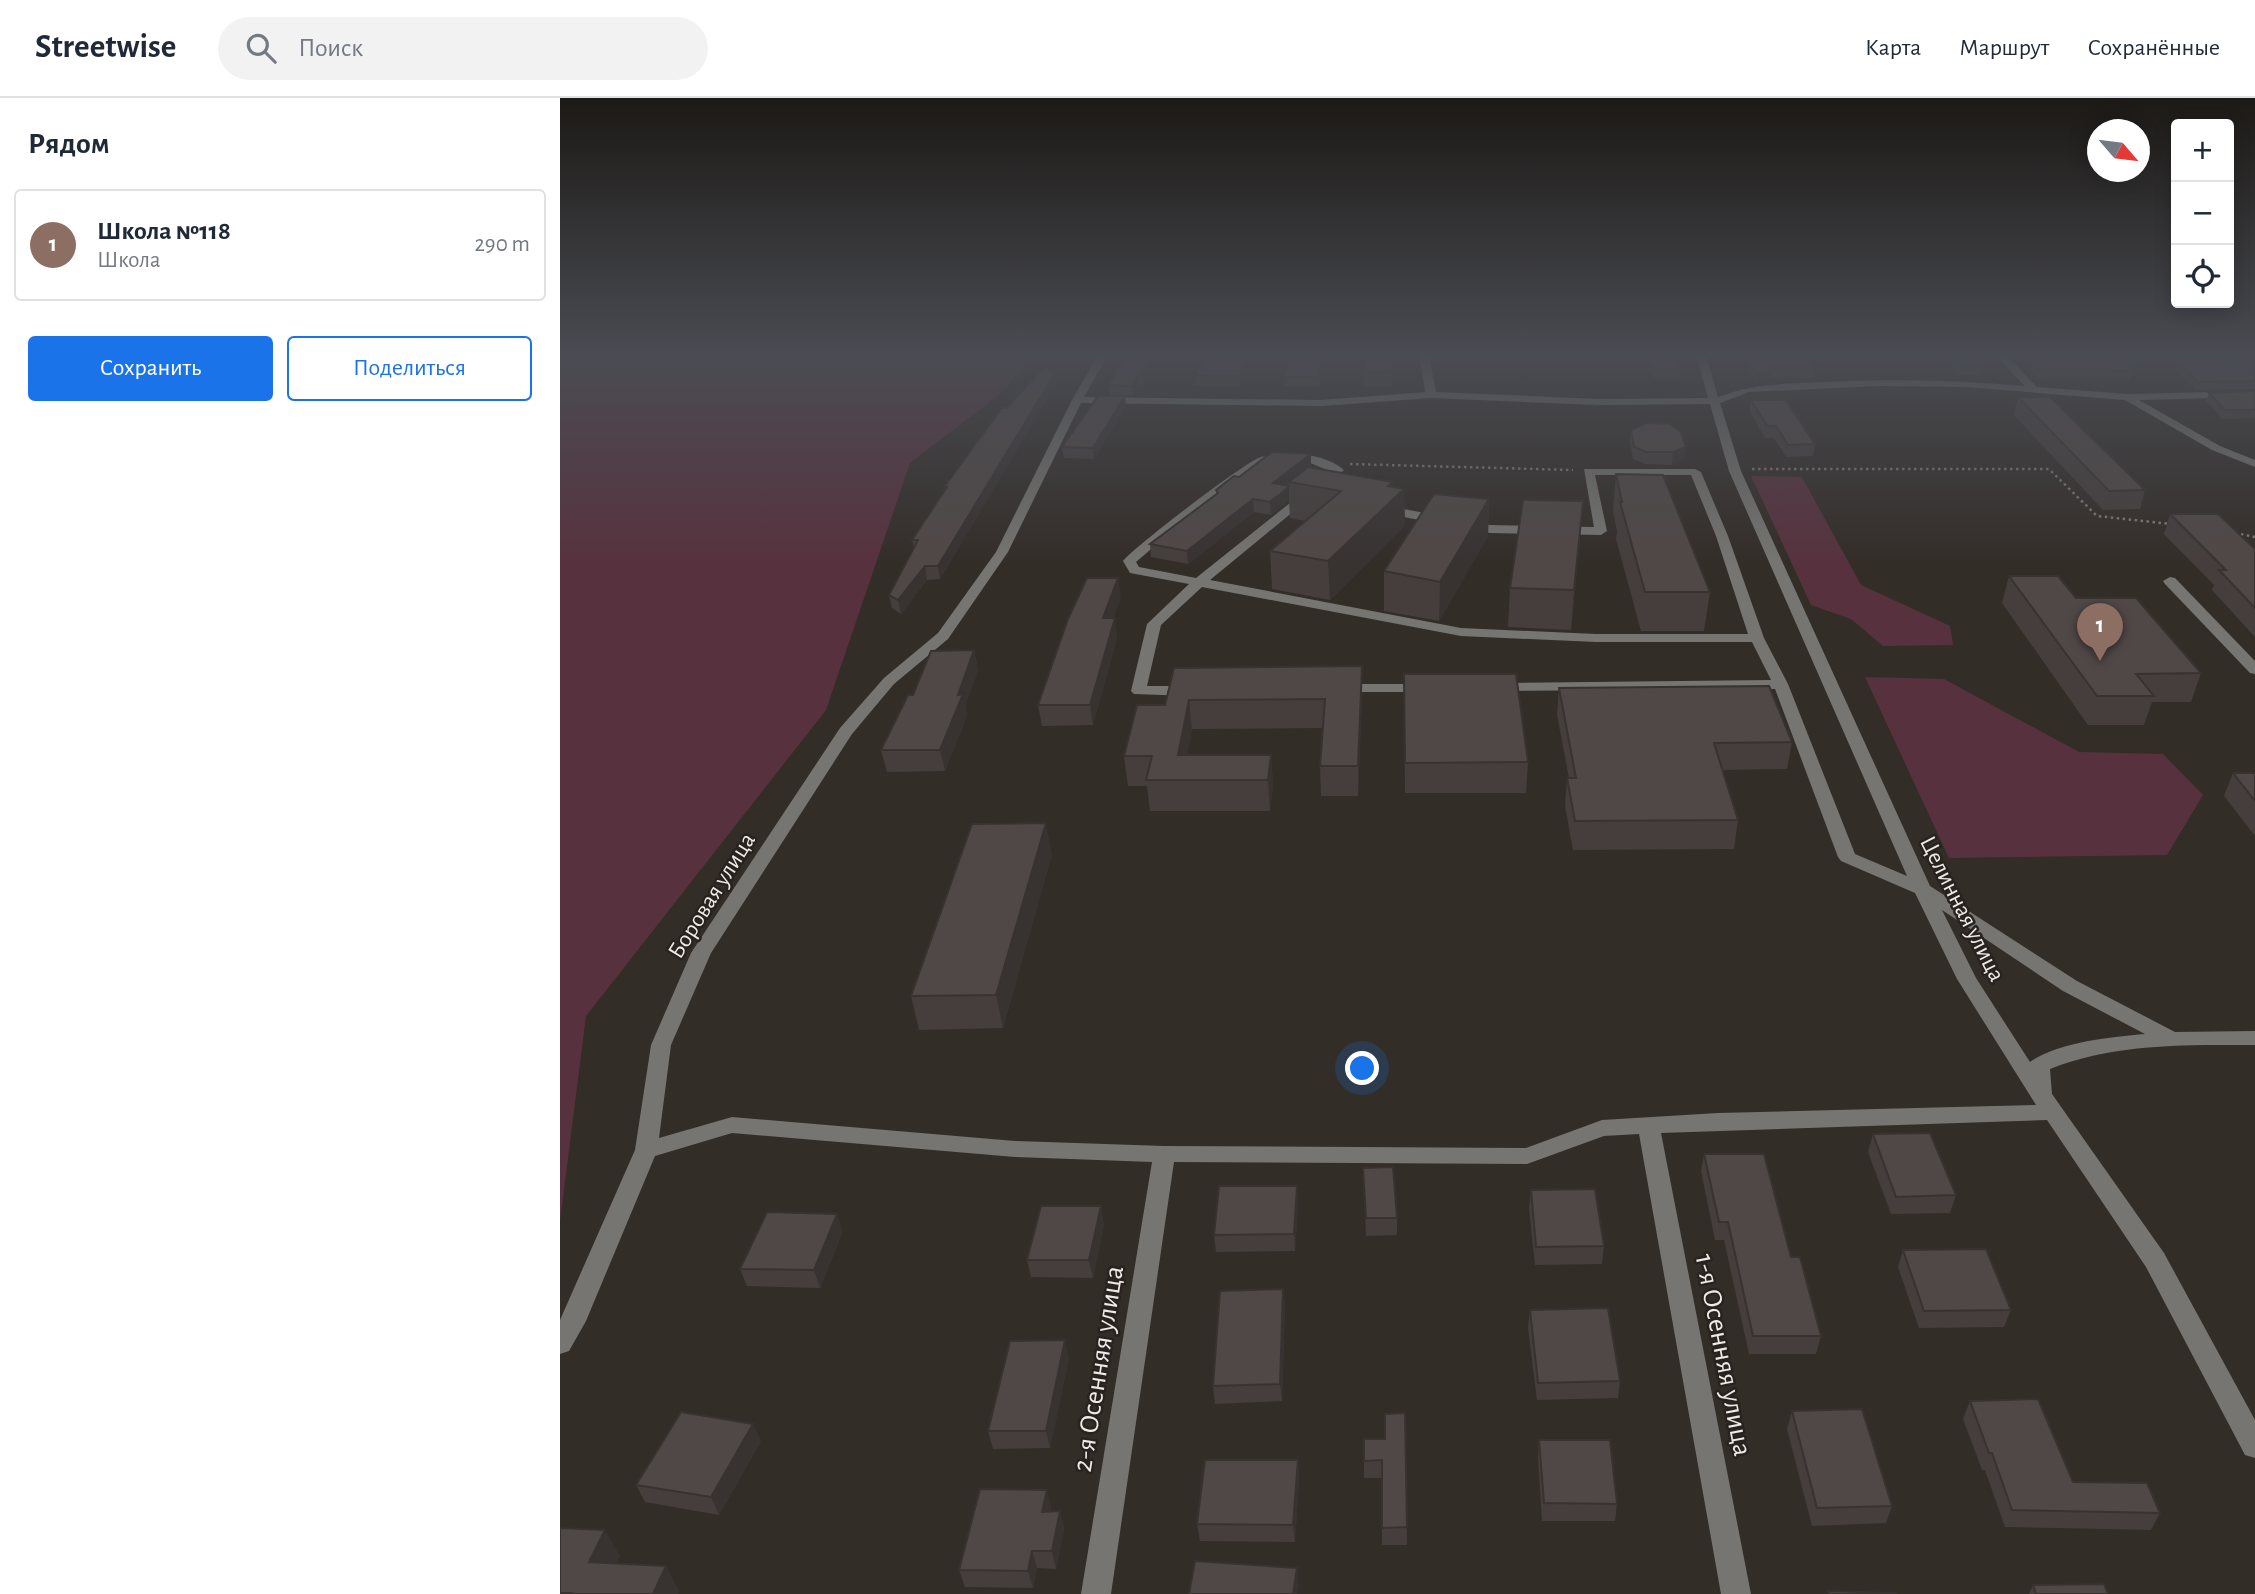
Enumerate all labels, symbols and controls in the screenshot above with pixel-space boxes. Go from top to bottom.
search box [218,17,708,80]
icon: search [242,29,280,67]
text: Streetwise [35,31,176,64]
text: Поиск [298,35,363,61]
text: Карта [1865,36,1921,60]
text: Маршрут [1959,36,2049,60]
text: Сохранённые [2087,36,2220,60]
north arrow [2087,119,2150,182]
map controls [2171,119,2234,308]
button: + [2171,119,2234,182]
text: Рядом [28,129,110,159]
button: − [2171,182,2234,245]
text: Школа №118 [97,218,231,244]
text: 1 [49,233,57,256]
text: 290 m [474,233,530,256]
button: locate [2171,245,2234,308]
text: Школа [97,249,161,272]
button: Сохранить [28,336,273,401]
button: Поделиться [287,336,532,401]
pin: 1 [2077,603,2123,661]
street label: Боровая улица [664,829,760,963]
street label: Целинная улица [1915,832,2009,986]
your location [1345,1051,1379,1085]
street label: 1-я Осенняя улица [1690,1252,1756,1459]
street label: 2-я Осенняя улица [1069,1264,1129,1474]

